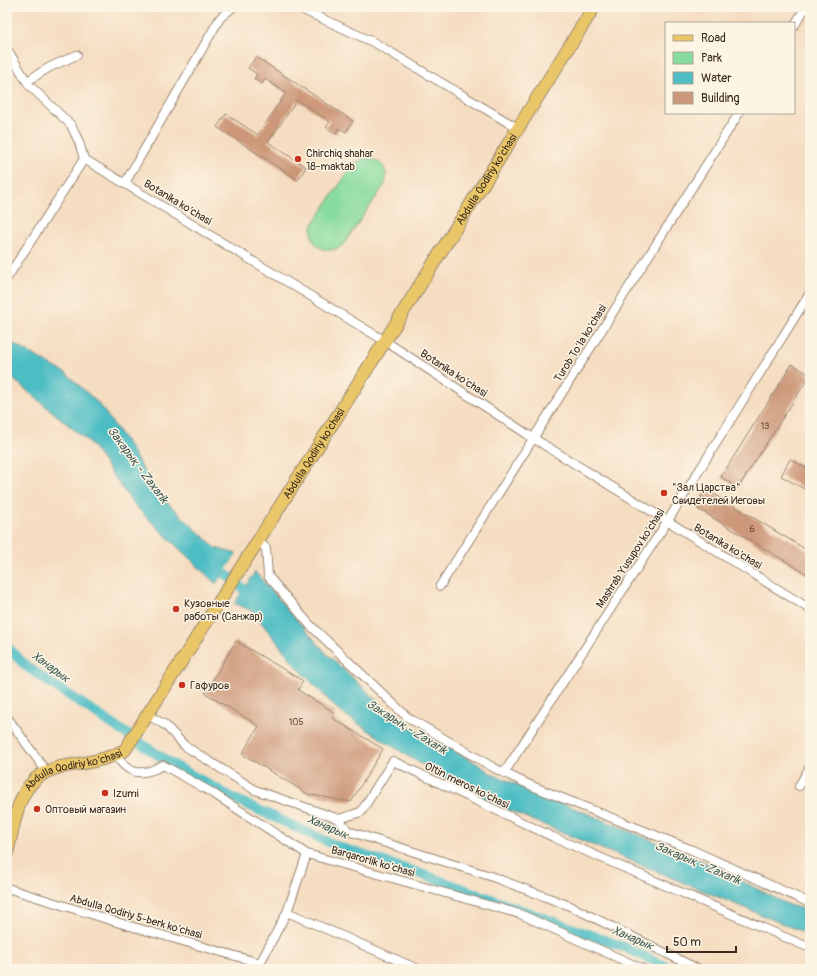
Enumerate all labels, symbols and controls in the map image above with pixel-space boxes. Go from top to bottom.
legend [665,22,795,114]
text: Road [701,31,726,46]
text: Park [701,51,722,66]
text: Water [701,71,732,86]
text: Building [701,91,740,106]
street label: Abdulla Qodiriy ko‘chasi [453,132,520,227]
place label: Chirchiq shahar 18-maktab [306,147,374,173]
marker: Chirchiq shahar 18-maktab [293,154,303,164]
street label: Botanika ko‘chasi [141,177,214,228]
street label: Turob To‘la ko‘chasi [551,302,609,384]
street label: Botanika ko‘chasi [418,347,490,400]
street label: Abdulla Qodiriy ko‘chasi [280,406,348,501]
house number: 13 [761,421,769,432]
water label: Закарық - Zaxarik [104,424,172,507]
place label: "Зал Царства" Свидетелей Иеговы [672,481,765,507]
marker: "Зал Царства" Свидетелей Иеговы [659,488,669,498]
street label: Mashrab Yusupov ko‘chasi [593,506,667,610]
street label: Botanika ko‘chasi [691,521,764,572]
house number: 6 [749,524,755,535]
place label: Кузовные работы (Санжар) [184,597,263,623]
marker: Кузовные работы (Санжар) [171,604,181,614]
water label: Ханарык [29,649,74,687]
place label: Гафуров [190,679,229,692]
marker: Гафуров [177,680,187,690]
water label: Закарық - Zaxarik [364,697,450,759]
house number: 105 [289,717,303,728]
street label: Abdulla Qodiriy ko‘chasi [22,747,124,794]
street label: Oltin meros ko‘chasi [423,759,511,811]
place label: Izumi [113,787,139,800]
marker: Izumi [100,788,110,798]
place label: Оптовый магазин [45,803,126,816]
marker: Оптовый магазин [32,804,42,814]
water label: Ханарык [305,812,352,844]
water label: Закарық - Zaxarik [653,839,744,889]
street label: Barqarorlik ko‘chasi [330,843,416,880]
street label: Abdulla Qodiriy 5-berk ko‘chasi [68,891,204,942]
water label: Ханарык [610,923,657,955]
scale bar [667,928,736,954]
text: 50 m [673,935,701,950]

